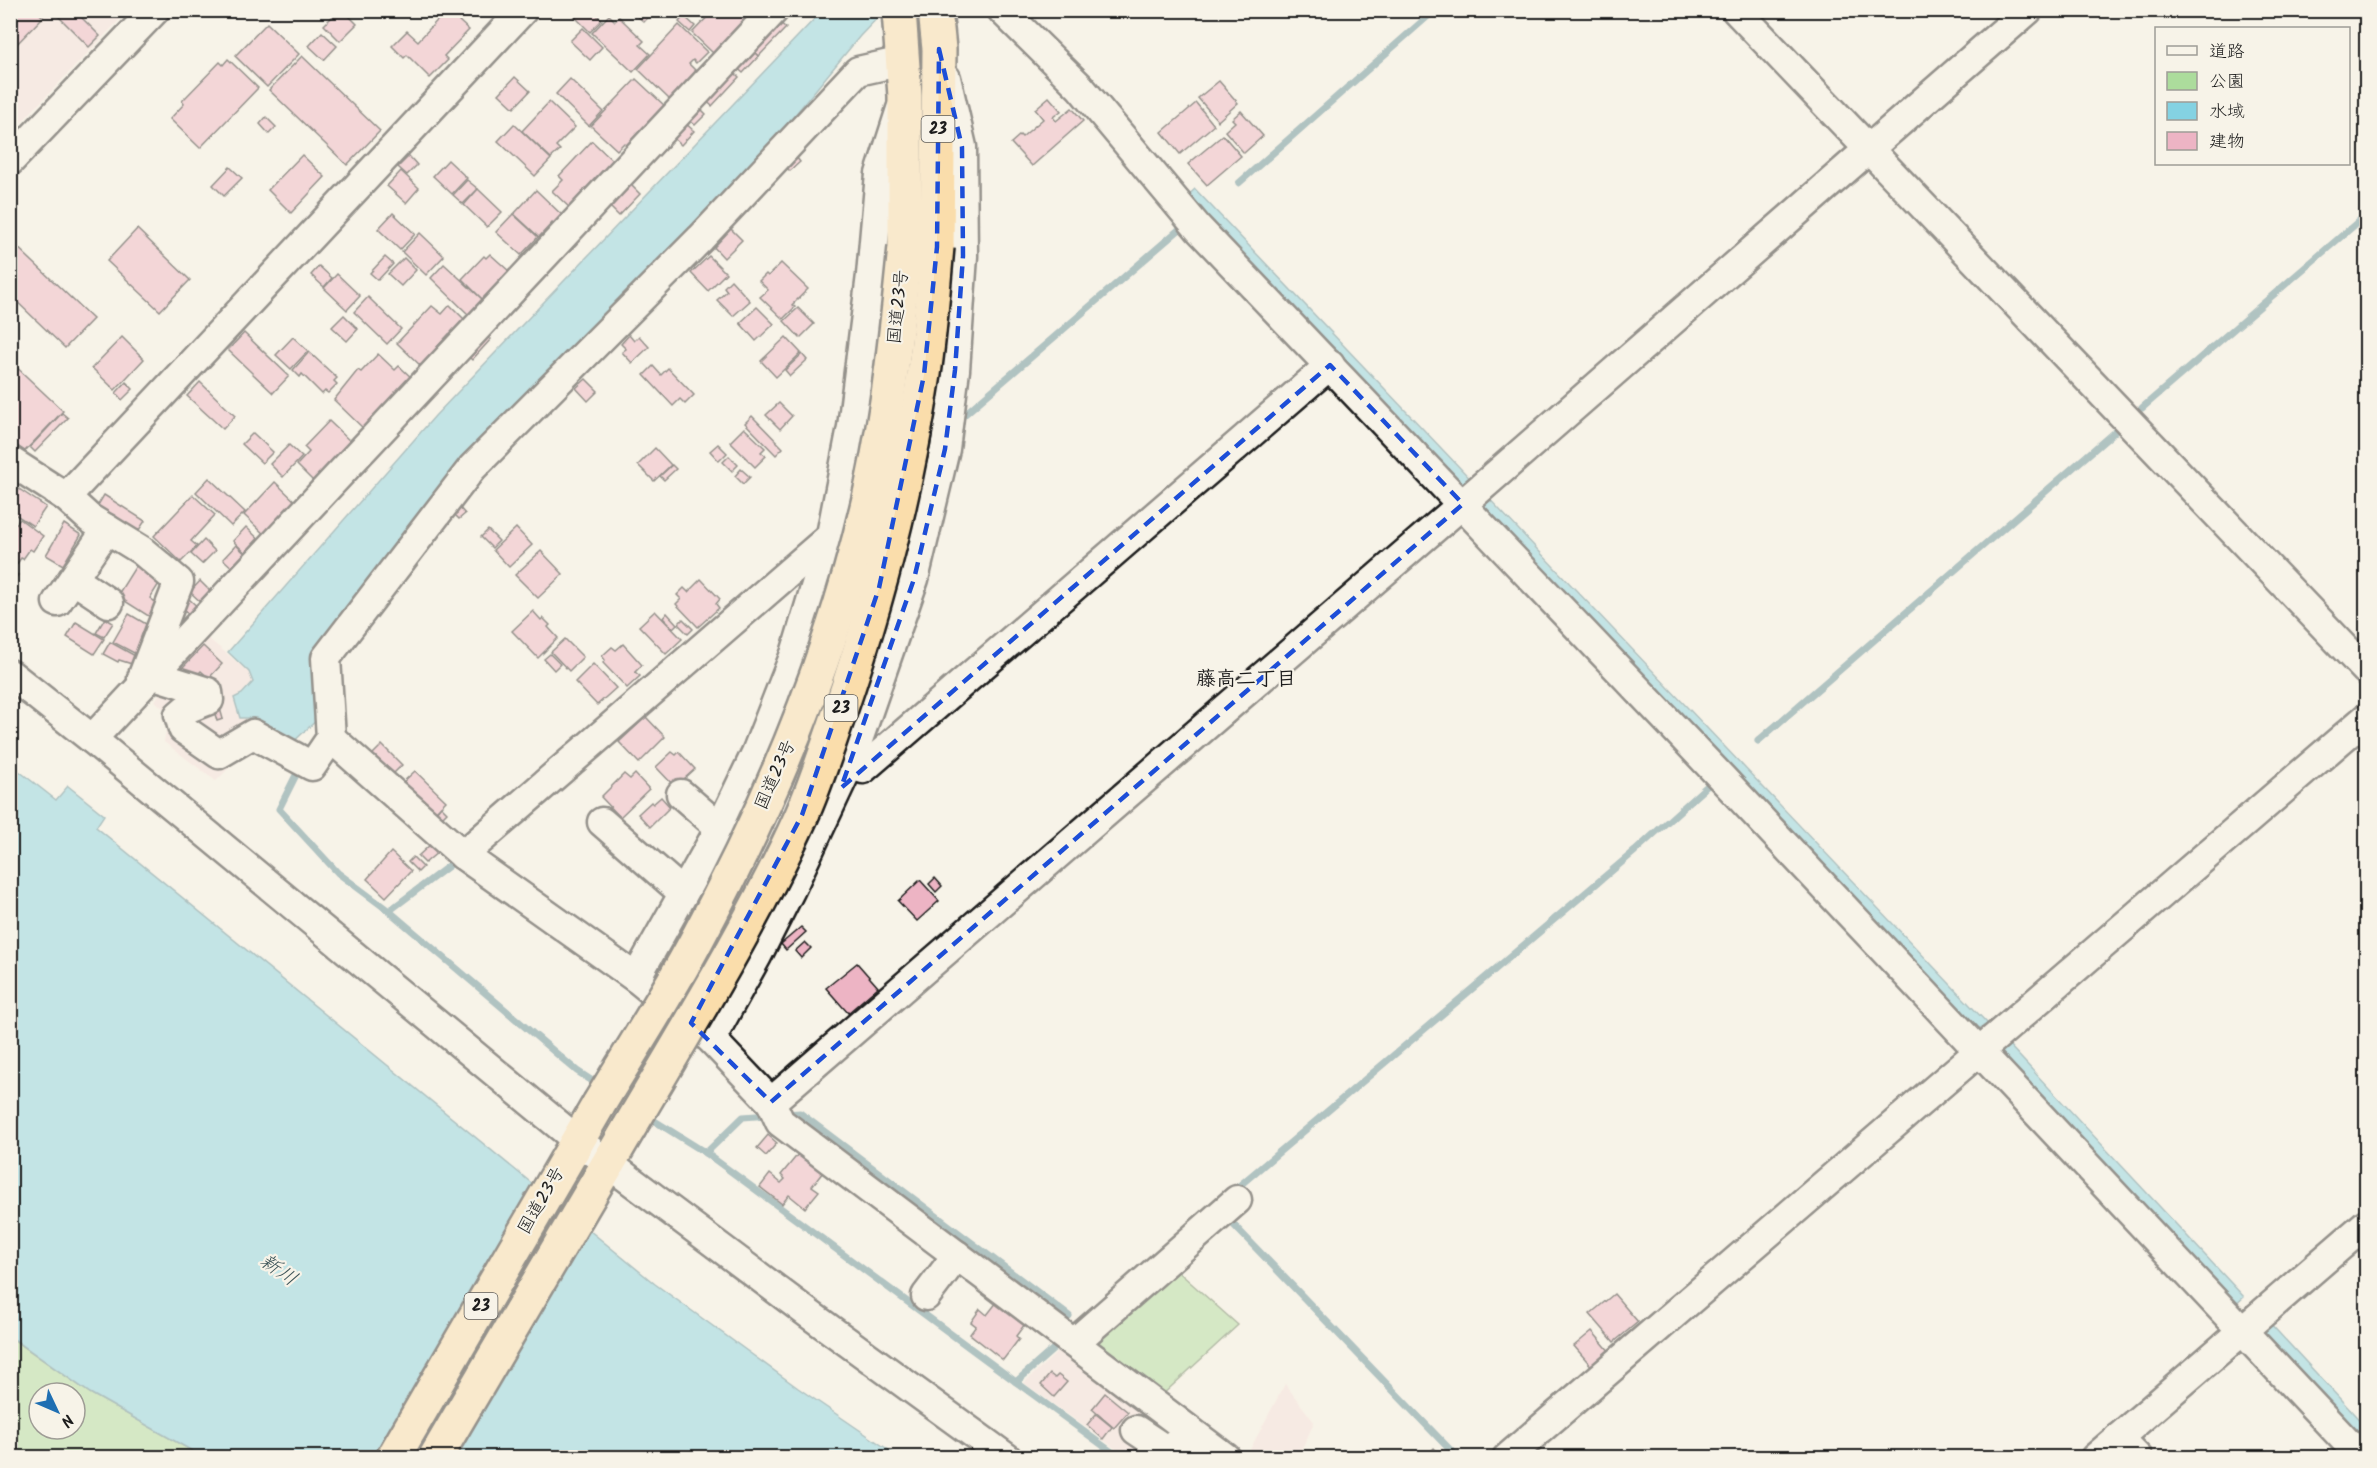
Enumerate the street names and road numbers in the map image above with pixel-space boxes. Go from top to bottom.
road number: 23 [922,116,954,142]
street label: 国道23号 [881,268,917,346]
road number: 23 [824,695,858,721]
street label: 国道23号 [748,735,804,815]
street label: 国道23号 [511,1161,573,1241]
road number: 23 [464,1293,498,1319]

